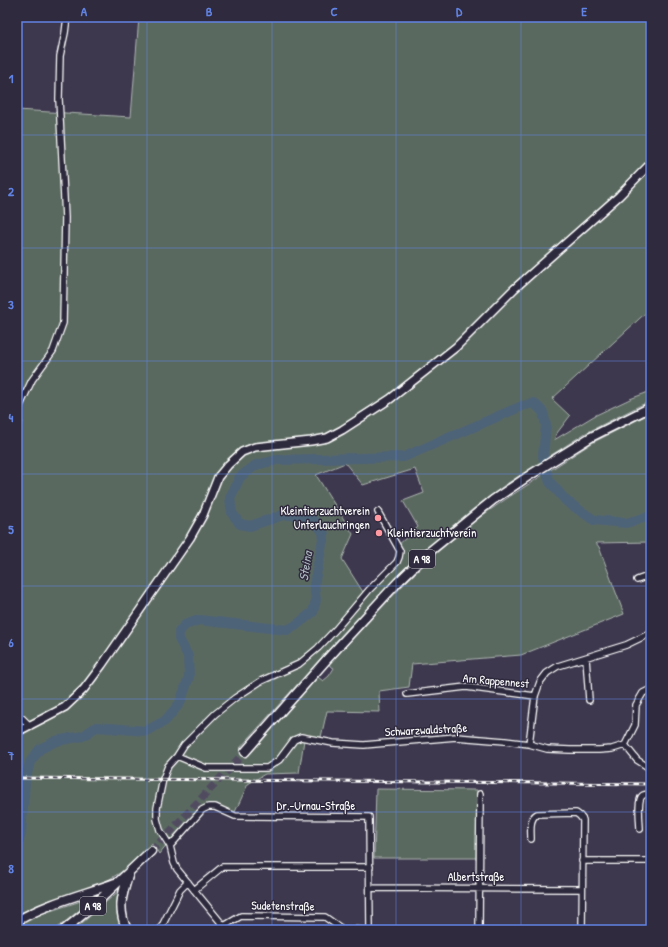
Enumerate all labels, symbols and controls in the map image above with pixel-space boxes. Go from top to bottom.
text: A [81,2,88,20]
text: B [206,2,213,20]
text: C [330,2,338,20]
text: D [456,2,463,20]
text: E [581,2,587,20]
text: 1 [9,69,14,87]
text: 2 [8,182,15,200]
text: 3 [8,295,14,313]
text: 4 [9,408,14,426]
place label: Kleintierzuchtverein Unterlauchringen [281,502,370,533]
marker: Kleintierzuchtverein Unterlauchringen [373,513,383,523]
text: 5 [8,520,14,538]
place label: Kleintierzuchtverein [387,524,476,541]
marker: Kleintierzuchtverein [374,528,384,538]
water label: Steina [294,548,316,582]
road number: A 98 [409,550,435,568]
text: 6 [8,633,14,651]
street label: Am Rappennest [462,669,531,692]
street label: Schwarzwaldstraße [384,719,468,740]
text: 7 [7,746,15,764]
street label: Dr.-Urnau-Straße [277,797,356,814]
text: 8 [8,859,14,877]
street label: Albertstraße [448,868,505,885]
street label: Sudetenstraße [251,896,315,915]
road number: A 98 [80,897,106,915]

